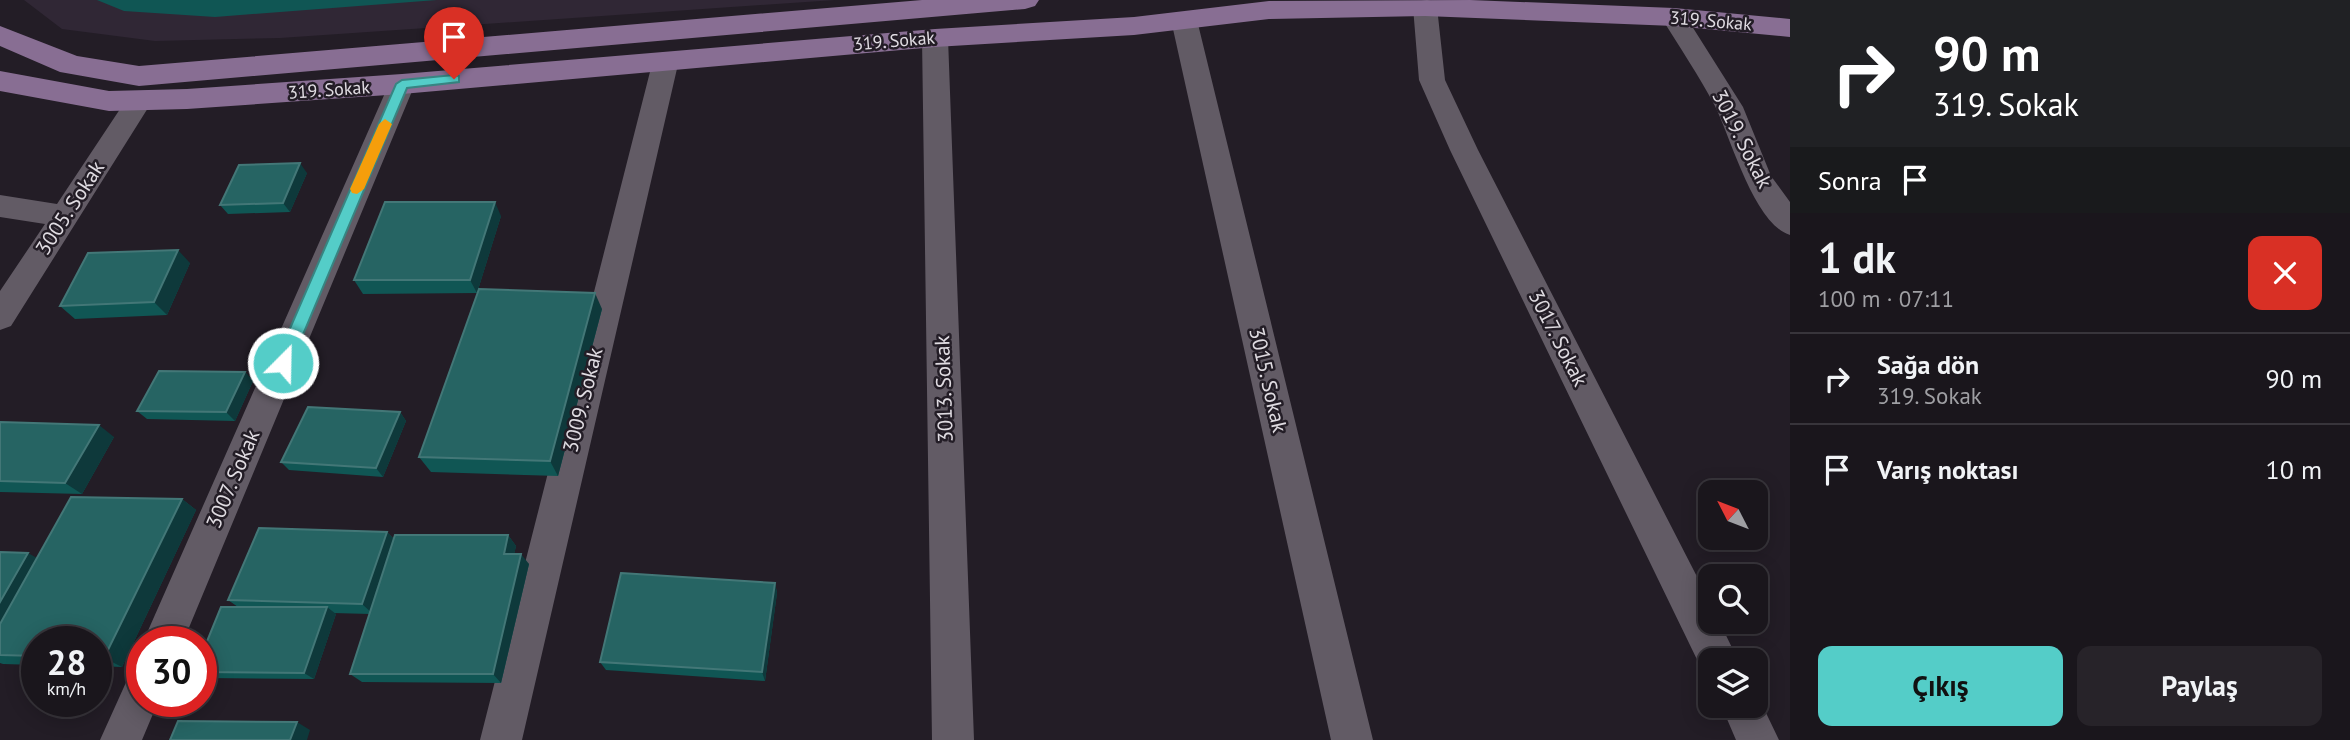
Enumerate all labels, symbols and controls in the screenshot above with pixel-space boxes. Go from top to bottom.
street label: 319. Sokak [1669,5,1753,36]
pin [424,7,484,79]
icon: arrive [435,18,473,56]
text: 90 m [1933,21,2040,85]
street label: 319. Sokak [852,25,936,56]
icon: right [1818,28,1909,119]
street label: 319. Sokak [287,75,371,104]
text: 319. Sokak [1933,83,2079,125]
street label: 3019. Sokak [1706,85,1779,193]
street label: 3005. Sokak [29,155,110,260]
icon: arrive [1896,161,1934,199]
text: Sonra [1818,164,1882,197]
text: 1 dk [1818,230,1896,285]
button: close [2248,236,2322,310]
text: 100 m · 07:11 [1818,284,1954,313]
street label: 3017. Sokak [1523,285,1594,391]
street label: 3015. Sokak [1243,325,1294,435]
position arrow [246,326,320,400]
street label: 3013. Sokak [928,335,959,443]
street label: 3009. Sokak [556,345,609,455]
text: Sağa dön [1877,348,1979,381]
icon: right [1818,360,1856,398]
text: 90 m [2266,362,2322,395]
text: 319. Sokak [1877,381,1982,410]
street label: 3007. Sokak [200,425,265,532]
icon: arrive [1818,451,1856,489]
text: Varış noktası [1877,453,2019,486]
text: 10 m [2266,453,2322,486]
north arrow [1698,480,1768,550]
map controls [1698,480,1768,718]
button: search [1698,564,1768,634]
speed limit sign: 30 [126,626,217,717]
text: 28 [47,639,86,685]
button: Çıkış [1818,646,2063,726]
button: Paylaş [2077,646,2322,726]
button: layers [1698,648,1768,718]
text: km/h [47,677,86,700]

